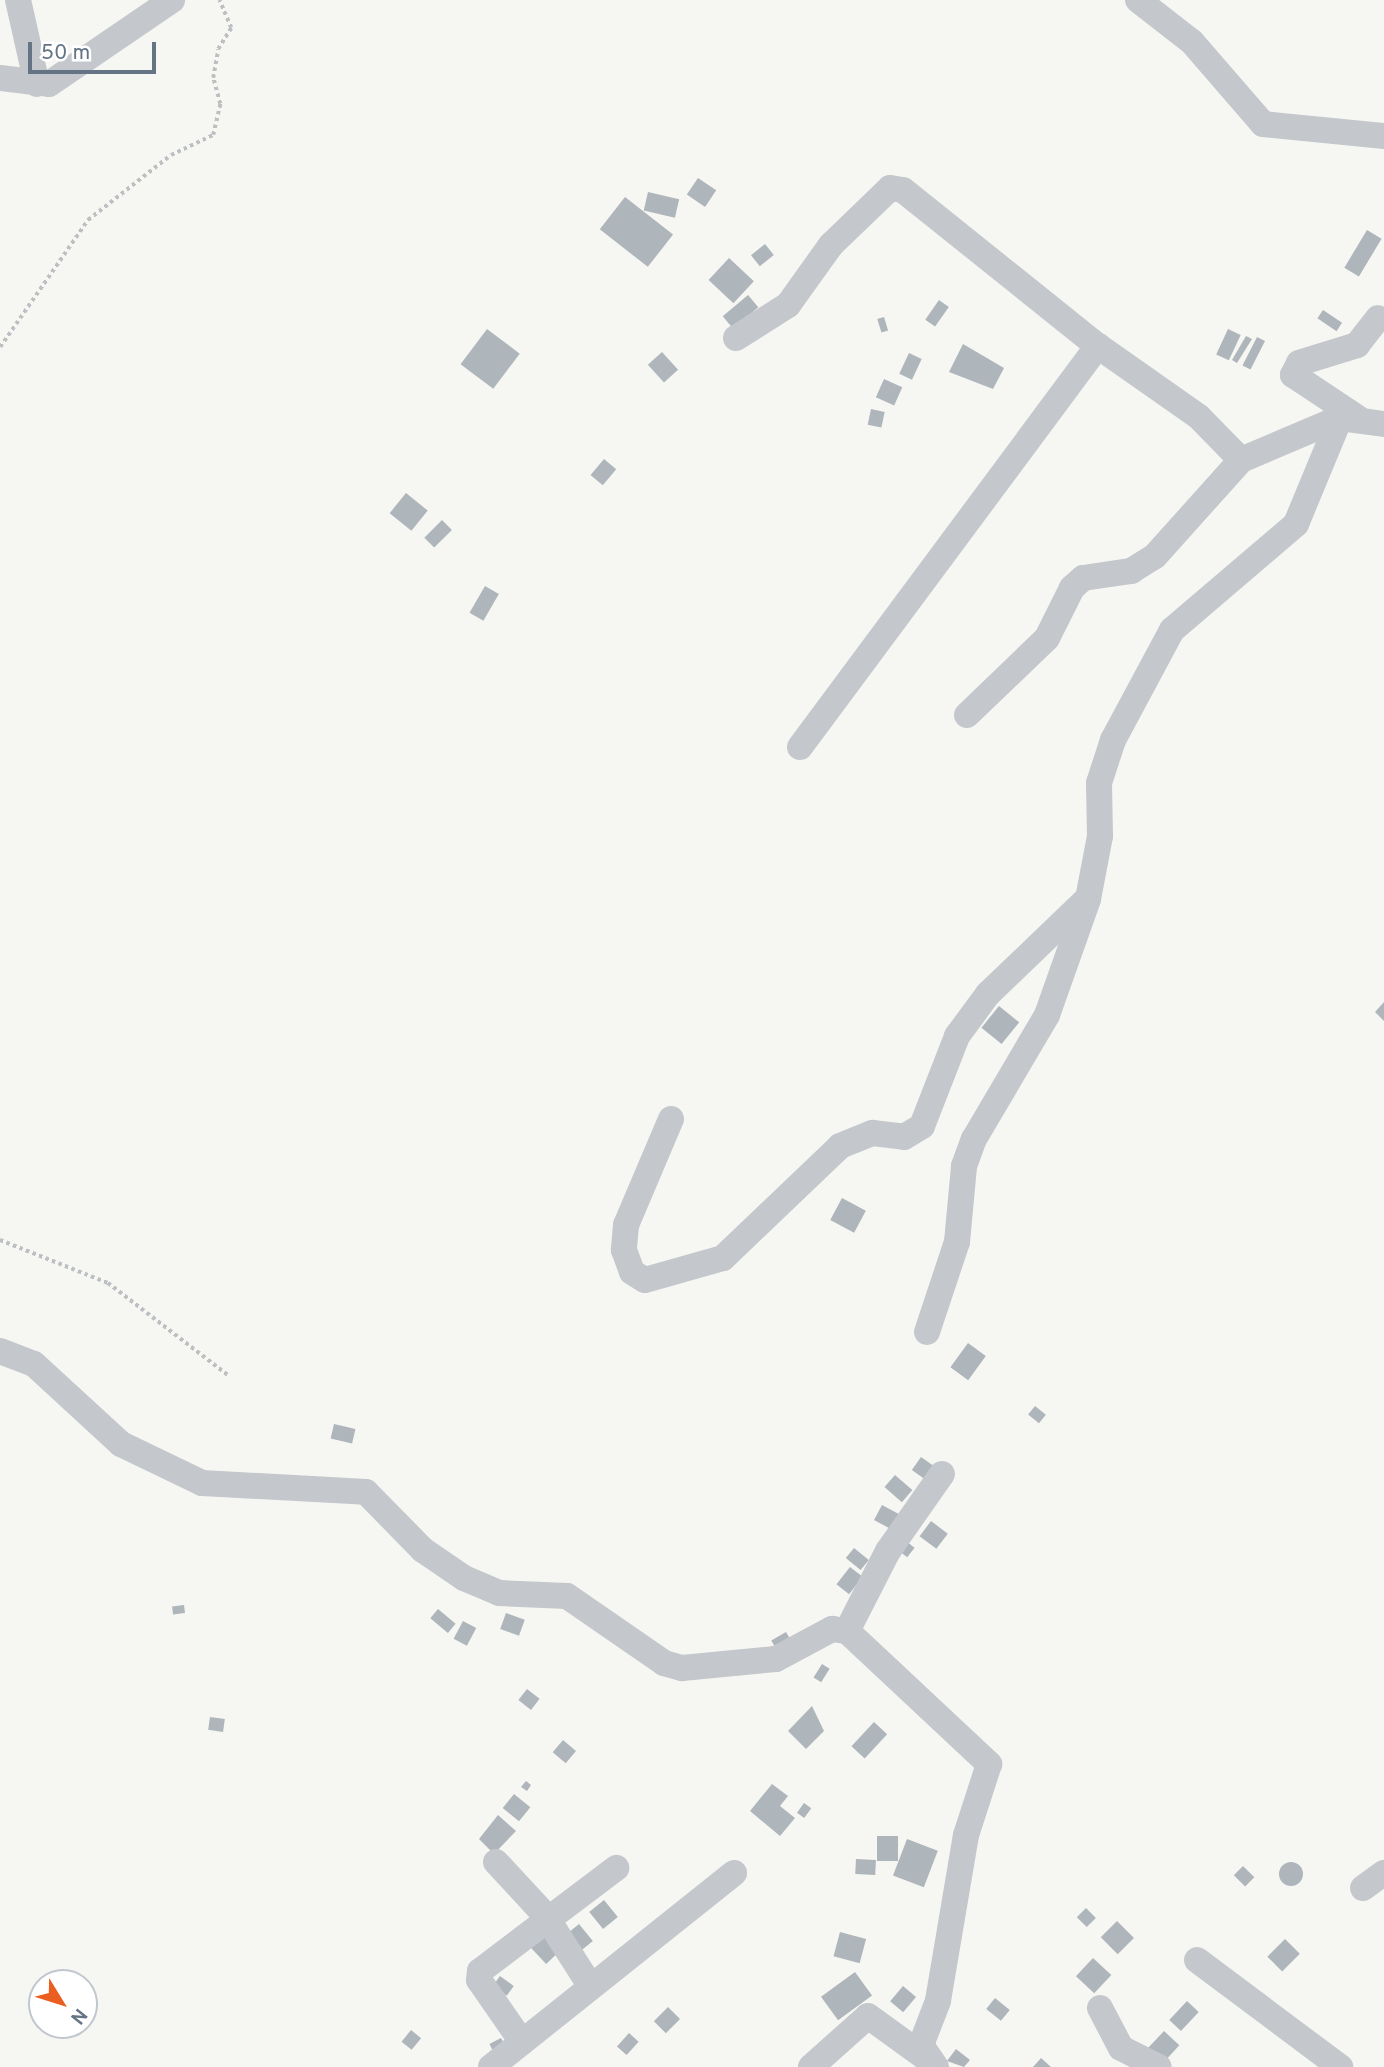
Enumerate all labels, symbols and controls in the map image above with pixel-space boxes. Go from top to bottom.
scale bar [32,28,159,72]
text: 50 m [41,40,90,67]
north arrow [28,1969,98,2039]
text: N [64,2003,92,2028]

